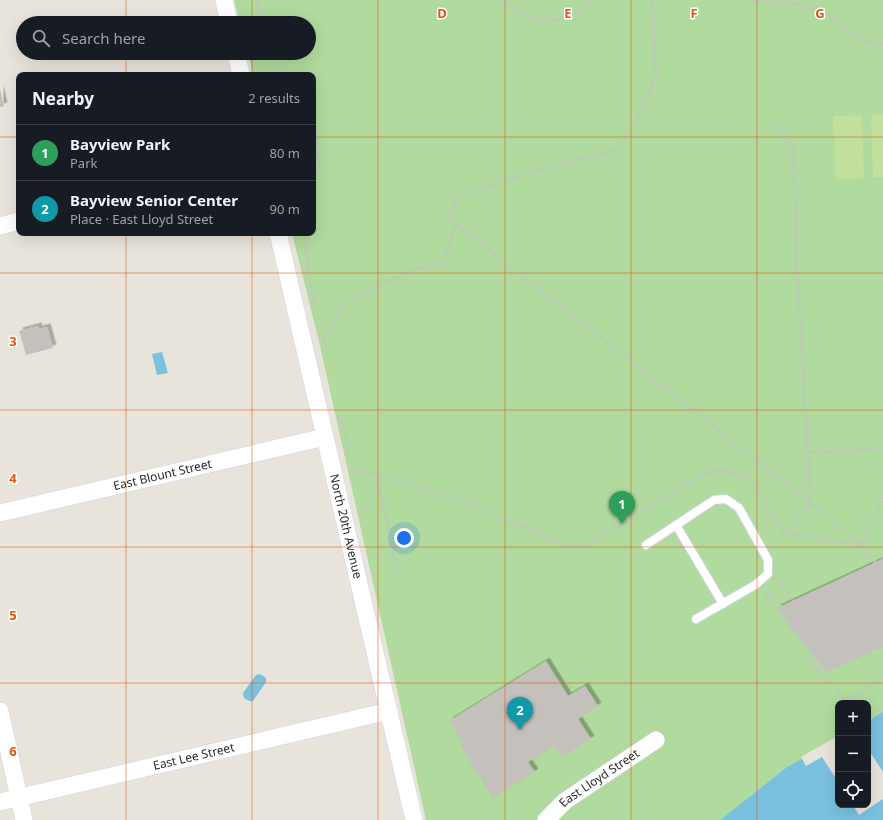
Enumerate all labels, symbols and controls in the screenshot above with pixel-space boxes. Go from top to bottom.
text: D [437,4,447,22]
text: E [564,4,572,22]
text: F [690,4,698,22]
text: G [815,4,825,22]
search box [16,16,316,60]
icon: search [30,27,52,49]
text: Search here [62,28,145,48]
text: Nearby [32,87,94,110]
text: 2 results [248,89,300,107]
text: Bayview Park [70,134,170,154]
text: 1 [41,144,49,162]
text: 80 m [270,144,300,162]
text: Park [70,154,97,172]
text: Bayview Senior Center [70,190,238,210]
text: 2 [41,200,49,218]
text: 90 m [270,200,300,218]
text: Place · East Lloyd Street [70,210,213,228]
text: 3 [9,332,17,350]
street label: East Blount Street [112,455,214,494]
text: 4 [9,469,17,487]
street label: North 20th Avenue [326,472,367,580]
pin: 1 [609,491,635,524]
your location [394,528,414,548]
text: 5 [9,606,17,624]
pin: 2 [507,697,533,730]
map controls [835,700,871,808]
button: + [835,700,871,736]
button: − [835,736,871,772]
street label: East Lee Street [151,738,237,774]
text: 6 [9,742,17,760]
street label: East Lloyd Street [555,744,643,811]
button: locate [835,772,871,808]

